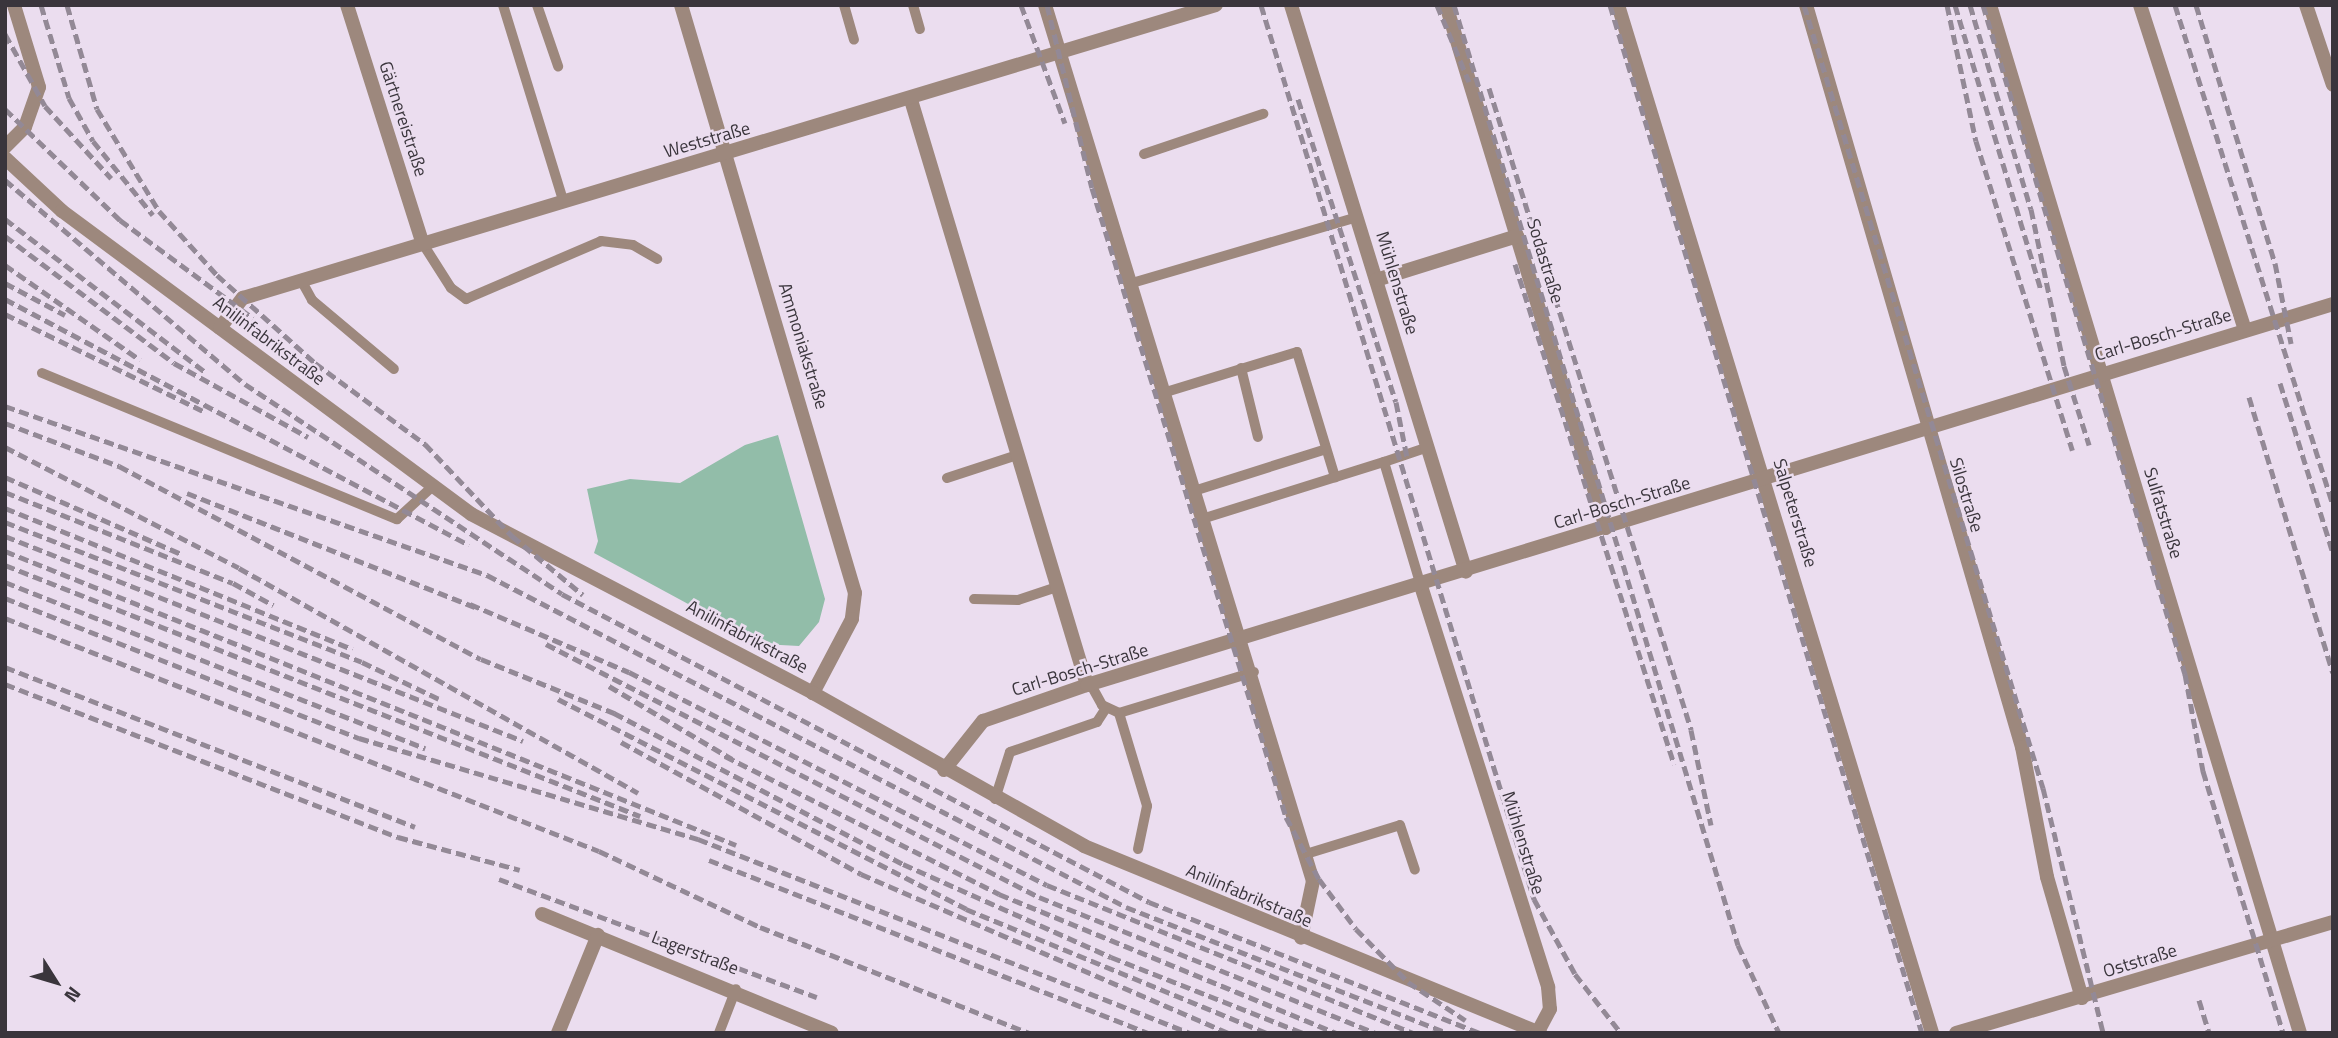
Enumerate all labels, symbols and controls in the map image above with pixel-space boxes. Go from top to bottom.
street label: Gärtnereistraße [374,59,432,179]
street label: Weststraße [661,117,753,163]
street label: Sodastraße [1522,216,1568,306]
street label: Mühlenstraße [1371,229,1423,337]
street label: Ammoniakstraße [774,280,832,412]
street label: Anilinfabrikstraße [209,292,329,390]
street label: Carl-Bosch-Straße [2092,304,2234,366]
street label: Silostraße [1944,455,1988,535]
street label: Salpeterstraße [1768,456,1822,570]
street label: Sulfatstraße [2139,465,2187,561]
street label: Carl-Bosch-Straße [1551,472,1693,534]
street label: Anilinfabrikstraße [682,596,812,678]
street label: Carl-Bosch-Straße [1009,639,1151,701]
street label: Mühlenstraße [1497,789,1549,897]
street label: Anilinfabrikstraße [1183,860,1315,932]
street label: Lagerstraße [648,927,742,979]
street label: Oststraße [2101,940,2179,982]
north arrow [21,947,91,1017]
text: N [58,981,89,1009]

